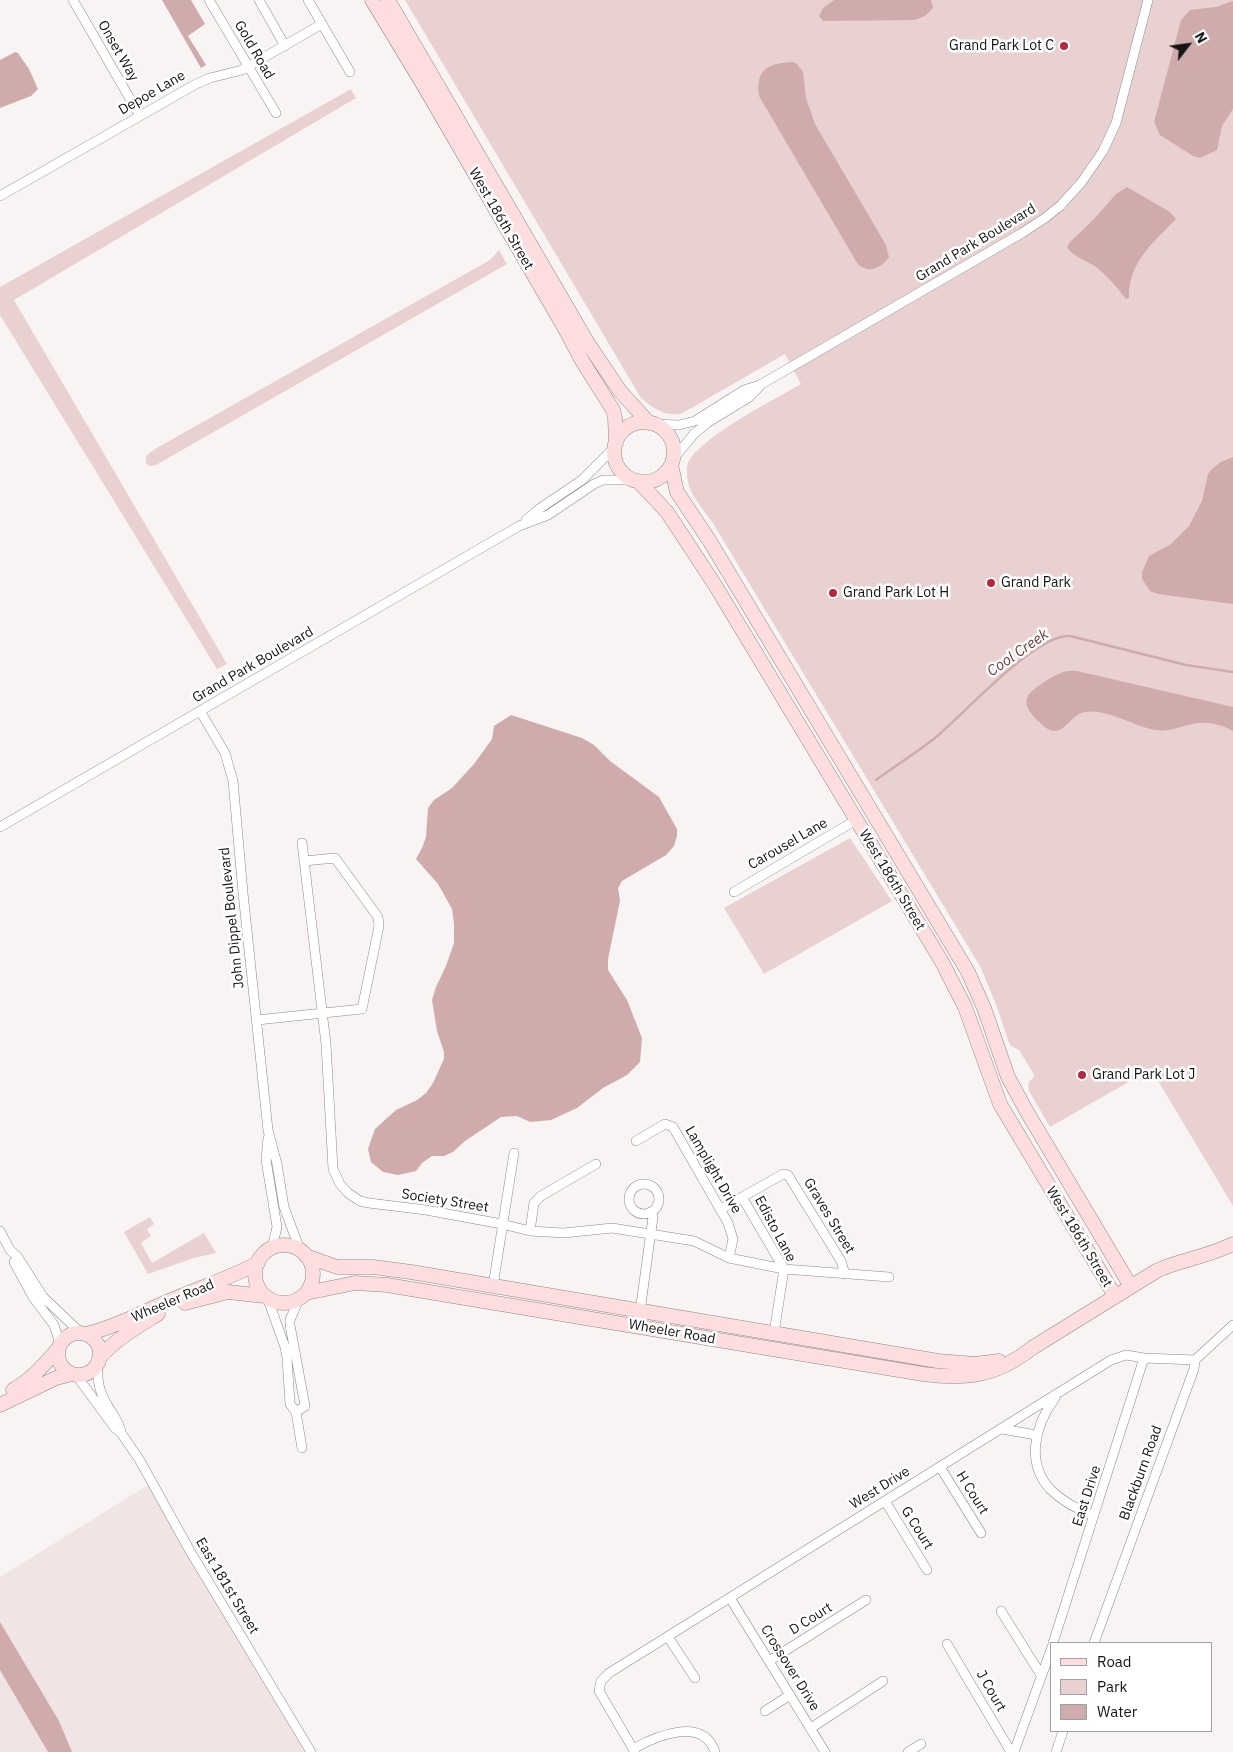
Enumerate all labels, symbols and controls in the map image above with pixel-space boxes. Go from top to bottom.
street label: Onset Way [94,18,142,84]
street label: Gold Road [230,18,278,82]
north arrow [1163,20,1213,70]
text: N [1191,29,1211,46]
place label: Grand Park Lot C [949,38,1054,54]
marker: Grand Park Lot C [1058,40,1070,52]
street label: Depoe Lane [116,67,188,119]
street label: West 186th Street [465,165,537,273]
street label: Grand Park Boulevard [913,201,1039,285]
place label: Grand Park [1001,575,1071,591]
marker: Grand Park [985,577,997,589]
place label: Grand Park Lot H [843,585,949,601]
marker: Grand Park Lot H [827,587,839,599]
street label: Grand Park Boulevard [189,623,317,707]
water label: Cool Creek [984,625,1052,681]
street label: Carousel Lane [745,815,831,873]
street label: West 186th Street [855,827,929,933]
street label: John Dippel Boulevard [216,847,248,989]
place label: Grand Park Lot J [1092,1067,1195,1083]
marker: Grand Park Lot J [1076,1069,1088,1081]
street label: Lamplight Drive [681,1123,745,1217]
street label: Graves Street [800,1175,858,1257]
street label: West 186th Street [1042,1184,1116,1290]
street label: Society Street [400,1186,490,1216]
street label: Edisto Lane [751,1193,799,1265]
street label: Wheeler Road [129,1276,217,1326]
street label: Wheeler Road [627,1316,717,1348]
street label: Blackburn Road [1116,1423,1166,1523]
street label: West Drive [847,1463,913,1513]
street label: East Drive [1069,1463,1105,1529]
street label: H Court [952,1468,992,1518]
street label: G Court [897,1503,937,1553]
street label: East 181st Street [192,1535,262,1637]
street label: D Court [786,1599,836,1639]
street label: Crossover Drive [757,1622,823,1714]
legend [1050,1642,1213,1732]
text: Road [1097,1652,1132,1671]
street label: J Court [972,1667,1010,1715]
text: Park [1097,1677,1127,1696]
text: Water [1097,1702,1137,1721]

